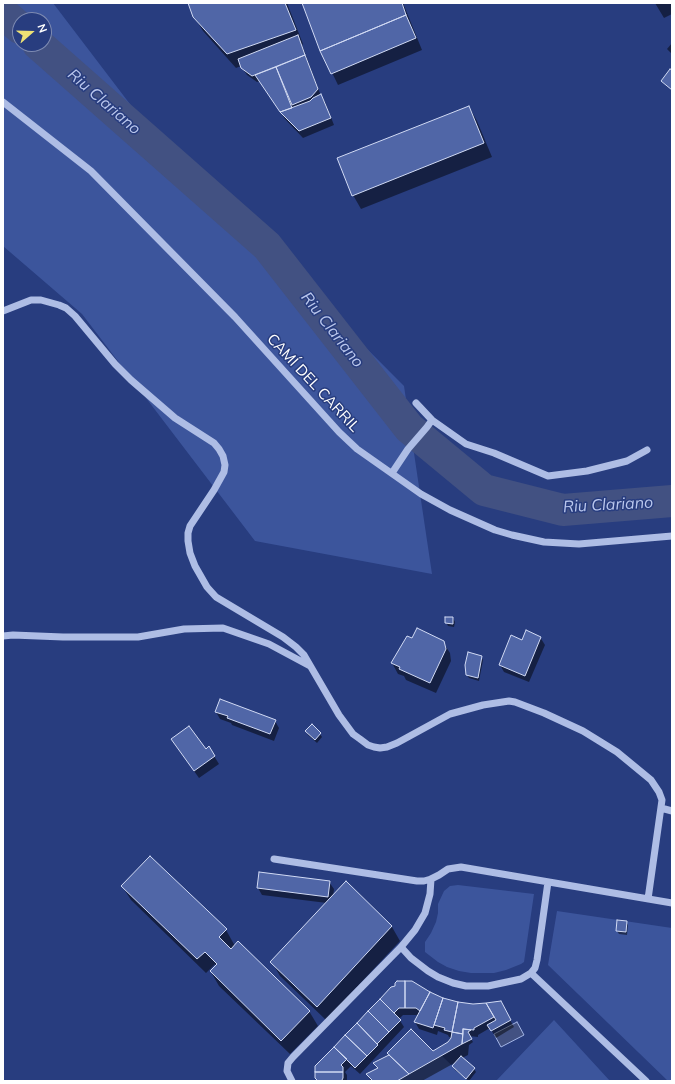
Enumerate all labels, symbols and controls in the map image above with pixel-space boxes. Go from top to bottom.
north arrow [12,12,52,52]
text: N [34,22,50,35]
water label: Riu Clariano [64,65,144,139]
water label: Riu Clariano [297,288,367,372]
street label: CAMÍ DEL CARRIL [263,330,363,436]
water label: Riu Clariano [562,493,654,517]

